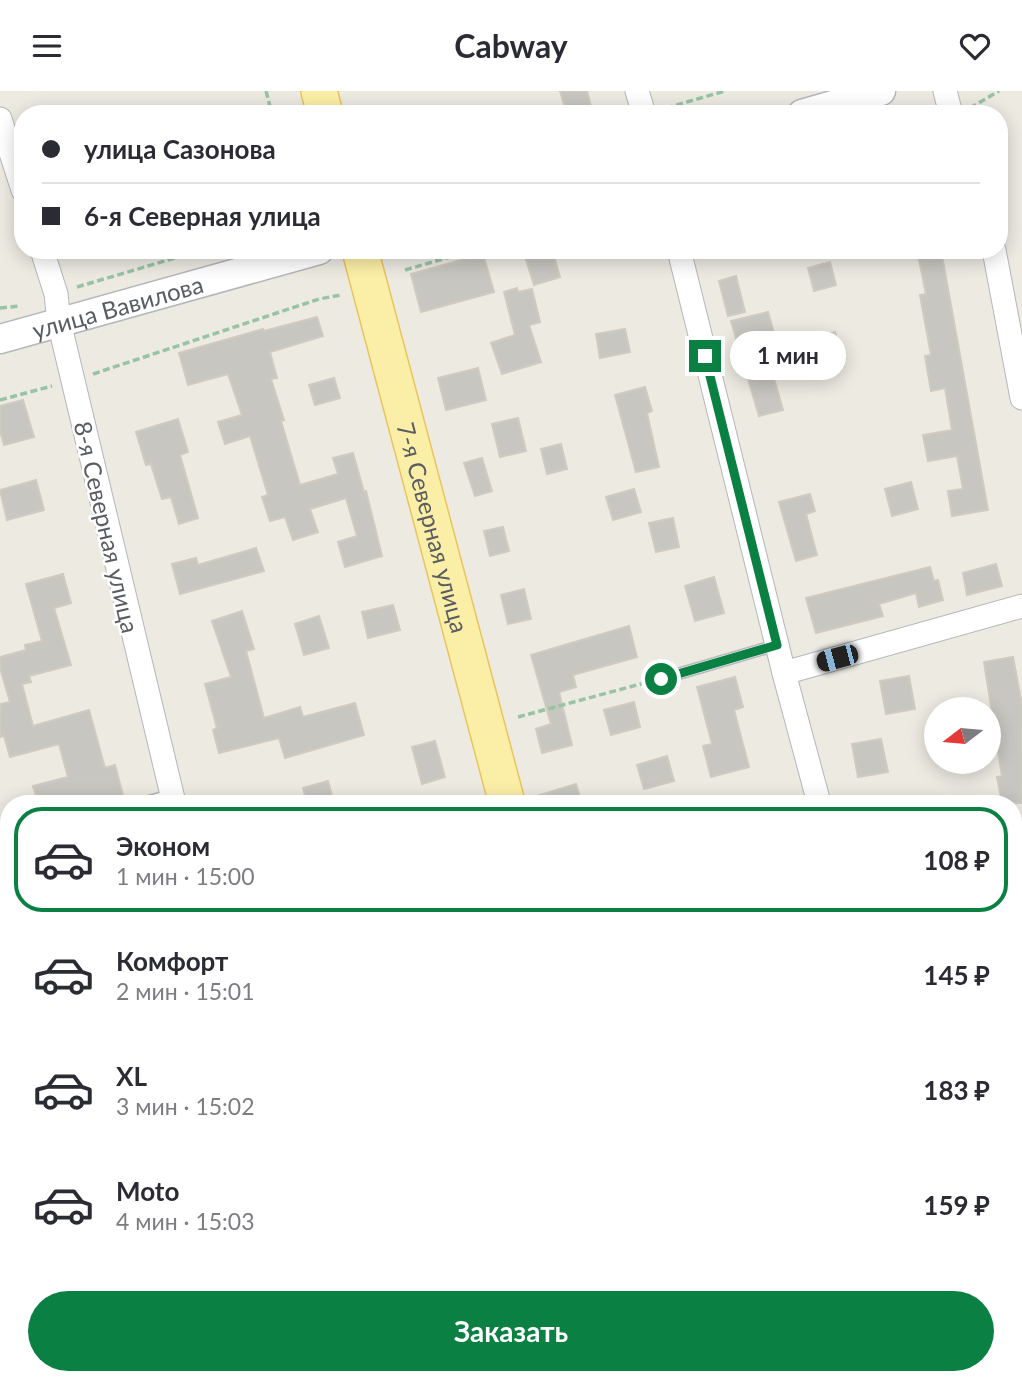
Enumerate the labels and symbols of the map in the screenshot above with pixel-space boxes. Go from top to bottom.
street label: улица Вавилова [29,269,206,344]
callout: 1 мин [730,331,845,381]
route end [689,340,721,372]
street label: 8-я Северная улица [69,418,145,636]
street label: 7-я Северная улица [392,419,476,636]
car [814,642,861,674]
route start [645,663,677,695]
north arrow [924,697,1001,773]

